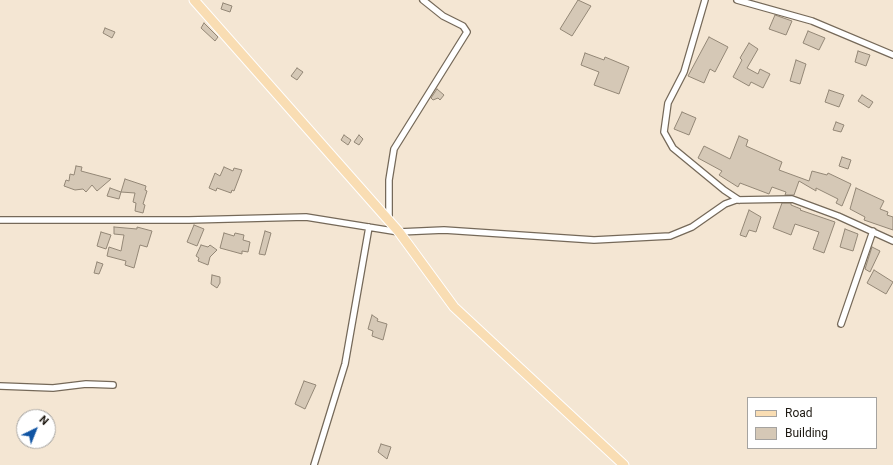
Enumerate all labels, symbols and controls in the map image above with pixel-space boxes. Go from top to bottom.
legend [747,397,877,449]
text: Road [785,406,813,420]
north arrow [16,409,56,449]
text: N [37,413,51,428]
text: Building [785,426,828,440]

